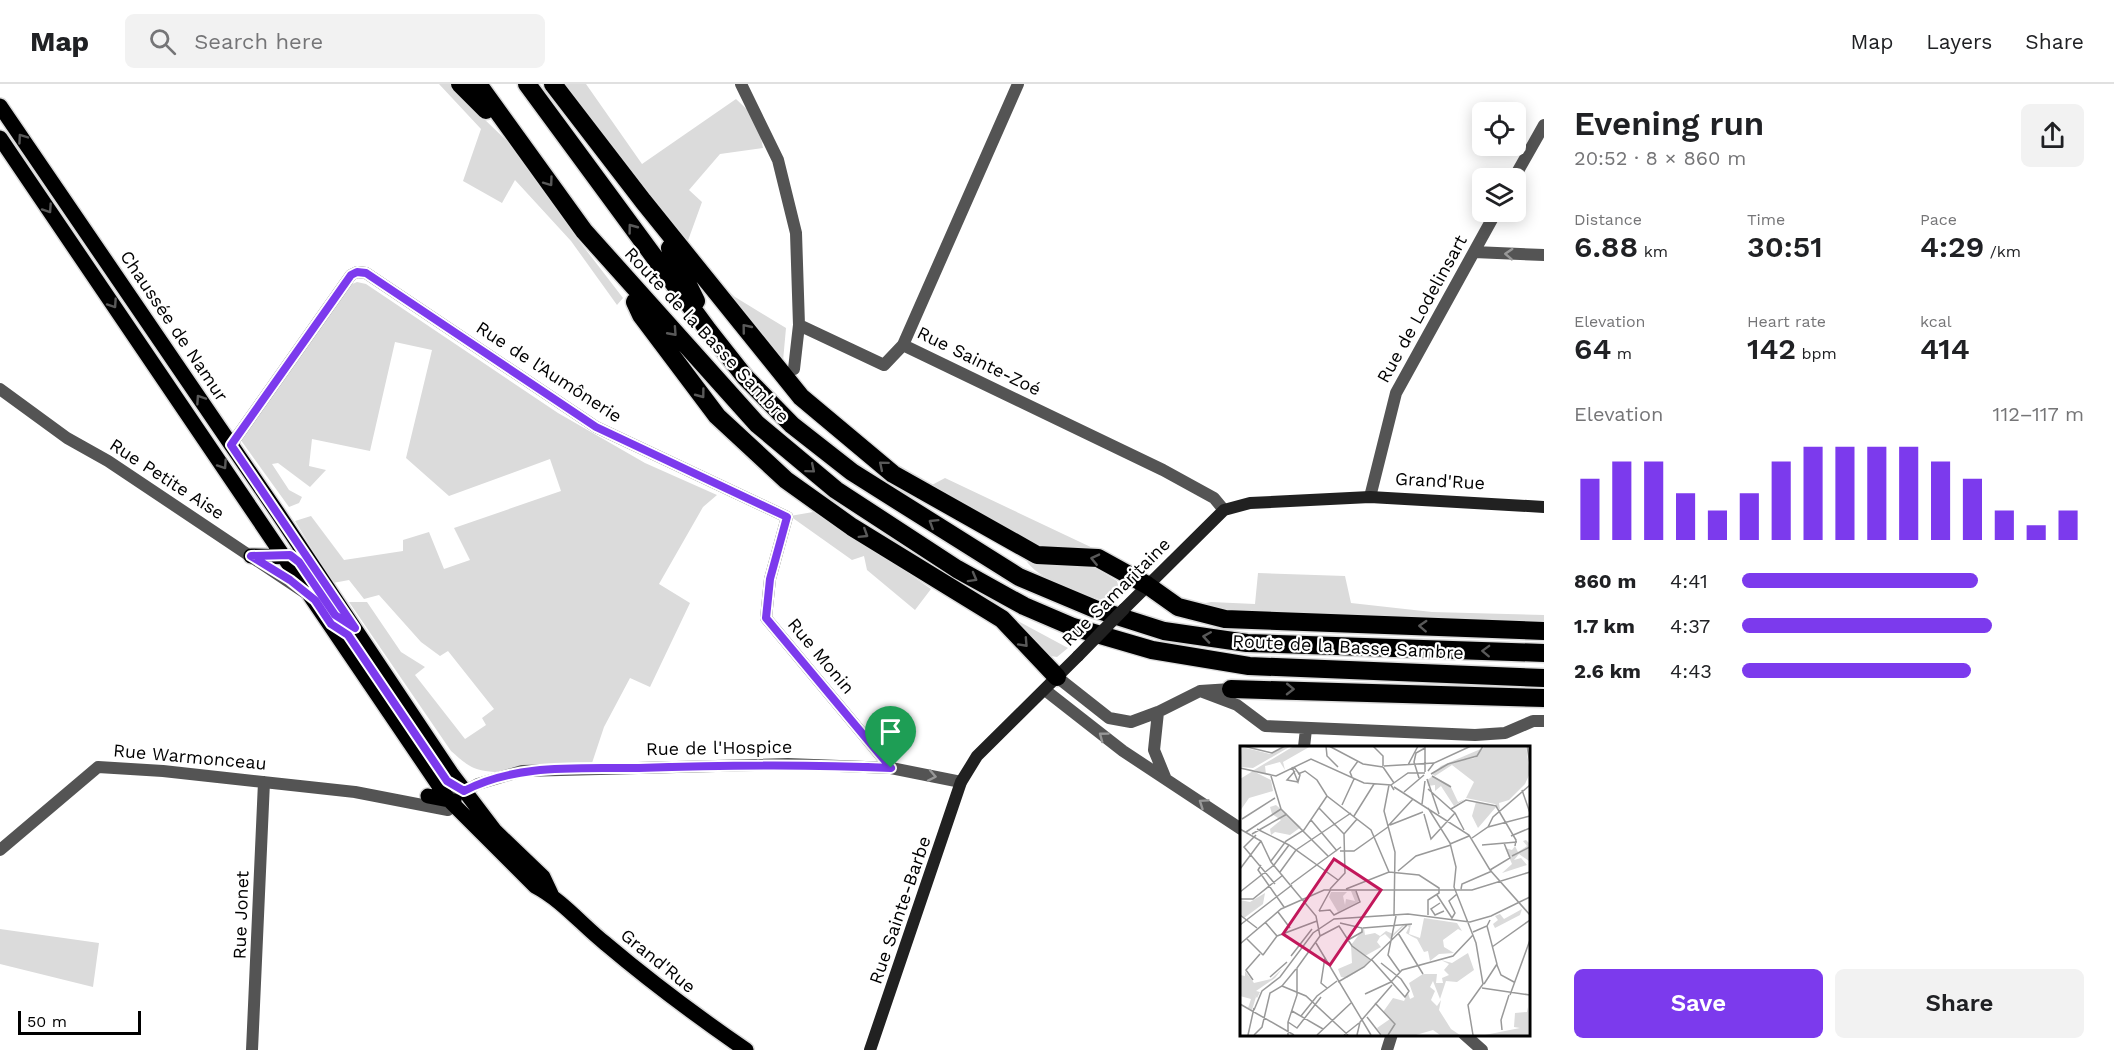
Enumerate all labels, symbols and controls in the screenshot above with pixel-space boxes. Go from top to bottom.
search box [125,14,545,68]
text: Map [30,25,89,58]
icon: search [146,25,179,58]
text: Search here [194,29,323,54]
text: Map [1850,29,1893,54]
text: Layers [1926,29,1992,54]
text: Share [2025,29,2084,54]
map controls [1472,102,1526,222]
button: locate [1472,102,1526,156]
text: Evening run [1574,104,1764,143]
button: share [2021,104,2084,167]
one-way arrow [18,134,29,145]
text: 20:52 · 8 × 860 m [1574,146,1746,170]
button: layers [1472,168,1526,222]
one-way arrow [542,176,553,187]
one-way arrow [41,202,52,213]
text: Distance [1574,210,1642,229]
text: Time [1747,210,1785,229]
text: Pace [1920,210,1957,229]
one-way arrow [629,223,640,234]
text: 6.88 [1574,229,1638,264]
text: 30:51 [1747,229,1823,264]
text: 4:29 [1920,229,1984,264]
street label: Rue de Lodelinsart [1372,231,1471,386]
text: km [1638,242,1668,261]
text: /km [1984,242,2021,261]
street label: Route de la Basse Sambre [621,243,794,427]
street label: Chaussée de Namur [116,246,233,405]
one-way arrow [1504,247,1513,260]
one-way arrow [106,297,117,308]
text: Elevation [1574,312,1645,331]
text: Heart rate [1747,312,1826,331]
text: kcal [1920,312,1952,331]
street label: Rue de l'Aumônerie [472,317,626,427]
street label: Rue Sainte-Zoé [914,322,1044,400]
one-way arrow [742,324,753,335]
one-way arrow [666,326,677,336]
text: 64 [1574,331,1611,366]
text: 142 [1747,331,1796,366]
text: 414 [1920,331,1970,366]
text: m [1611,344,1632,363]
text: bpm [1796,344,1837,363]
one-way arrow [693,388,704,399]
one-way arrow [196,395,207,406]
text: Elevation [1574,402,1663,426]
text: 112–117 m [1993,402,2084,426]
street label: Rue Petite Aise [106,434,229,523]
one-way arrow [216,458,227,469]
one-way arrow [804,462,815,473]
one-way arrow [879,462,890,473]
street label: Grand'Rue [1394,468,1486,493]
one-way arrow [929,519,939,531]
one-way arrow [858,527,868,539]
street label: Rue Samaritaine [1057,533,1174,650]
one-way arrow [1090,554,1100,567]
text: 860 m [1574,569,1636,593]
text: 4:41 [1670,569,1708,593]
one-way arrow [967,571,977,582]
street label: Rue Monin [784,613,859,698]
text: 1.7 km [1574,614,1635,638]
text: 4:37 [1670,614,1710,638]
one-way arrow [1418,619,1427,632]
street label: Route de la Basse Sambre [1232,630,1464,663]
one-way arrow [1202,632,1212,644]
one-way arrow [1017,636,1028,647]
one-way arrow [1481,644,1490,657]
text: 2.6 km [1574,659,1641,683]
text: 4:43 [1670,659,1712,683]
one-way arrow [1285,683,1294,695]
pin [865,706,916,768]
icon: arrive [874,715,907,748]
one-way arrow [1098,733,1109,744]
street label: Rue de l'Hospice [646,736,792,759]
street label: Rue Warmonceau [112,739,268,774]
inset map [1240,746,1529,1035]
one-way arrow [927,769,937,782]
one-way arrow [1198,799,1209,810]
street label: Rue Sainte-Barbe [864,833,935,986]
street label: Rue Jonet [228,870,253,960]
street label: Grand'Rue [617,924,700,997]
button: Save [1574,969,1823,1038]
button: Share [1835,969,2084,1038]
scale bar [18,1008,141,1036]
text: 50 m [27,1012,67,1031]

